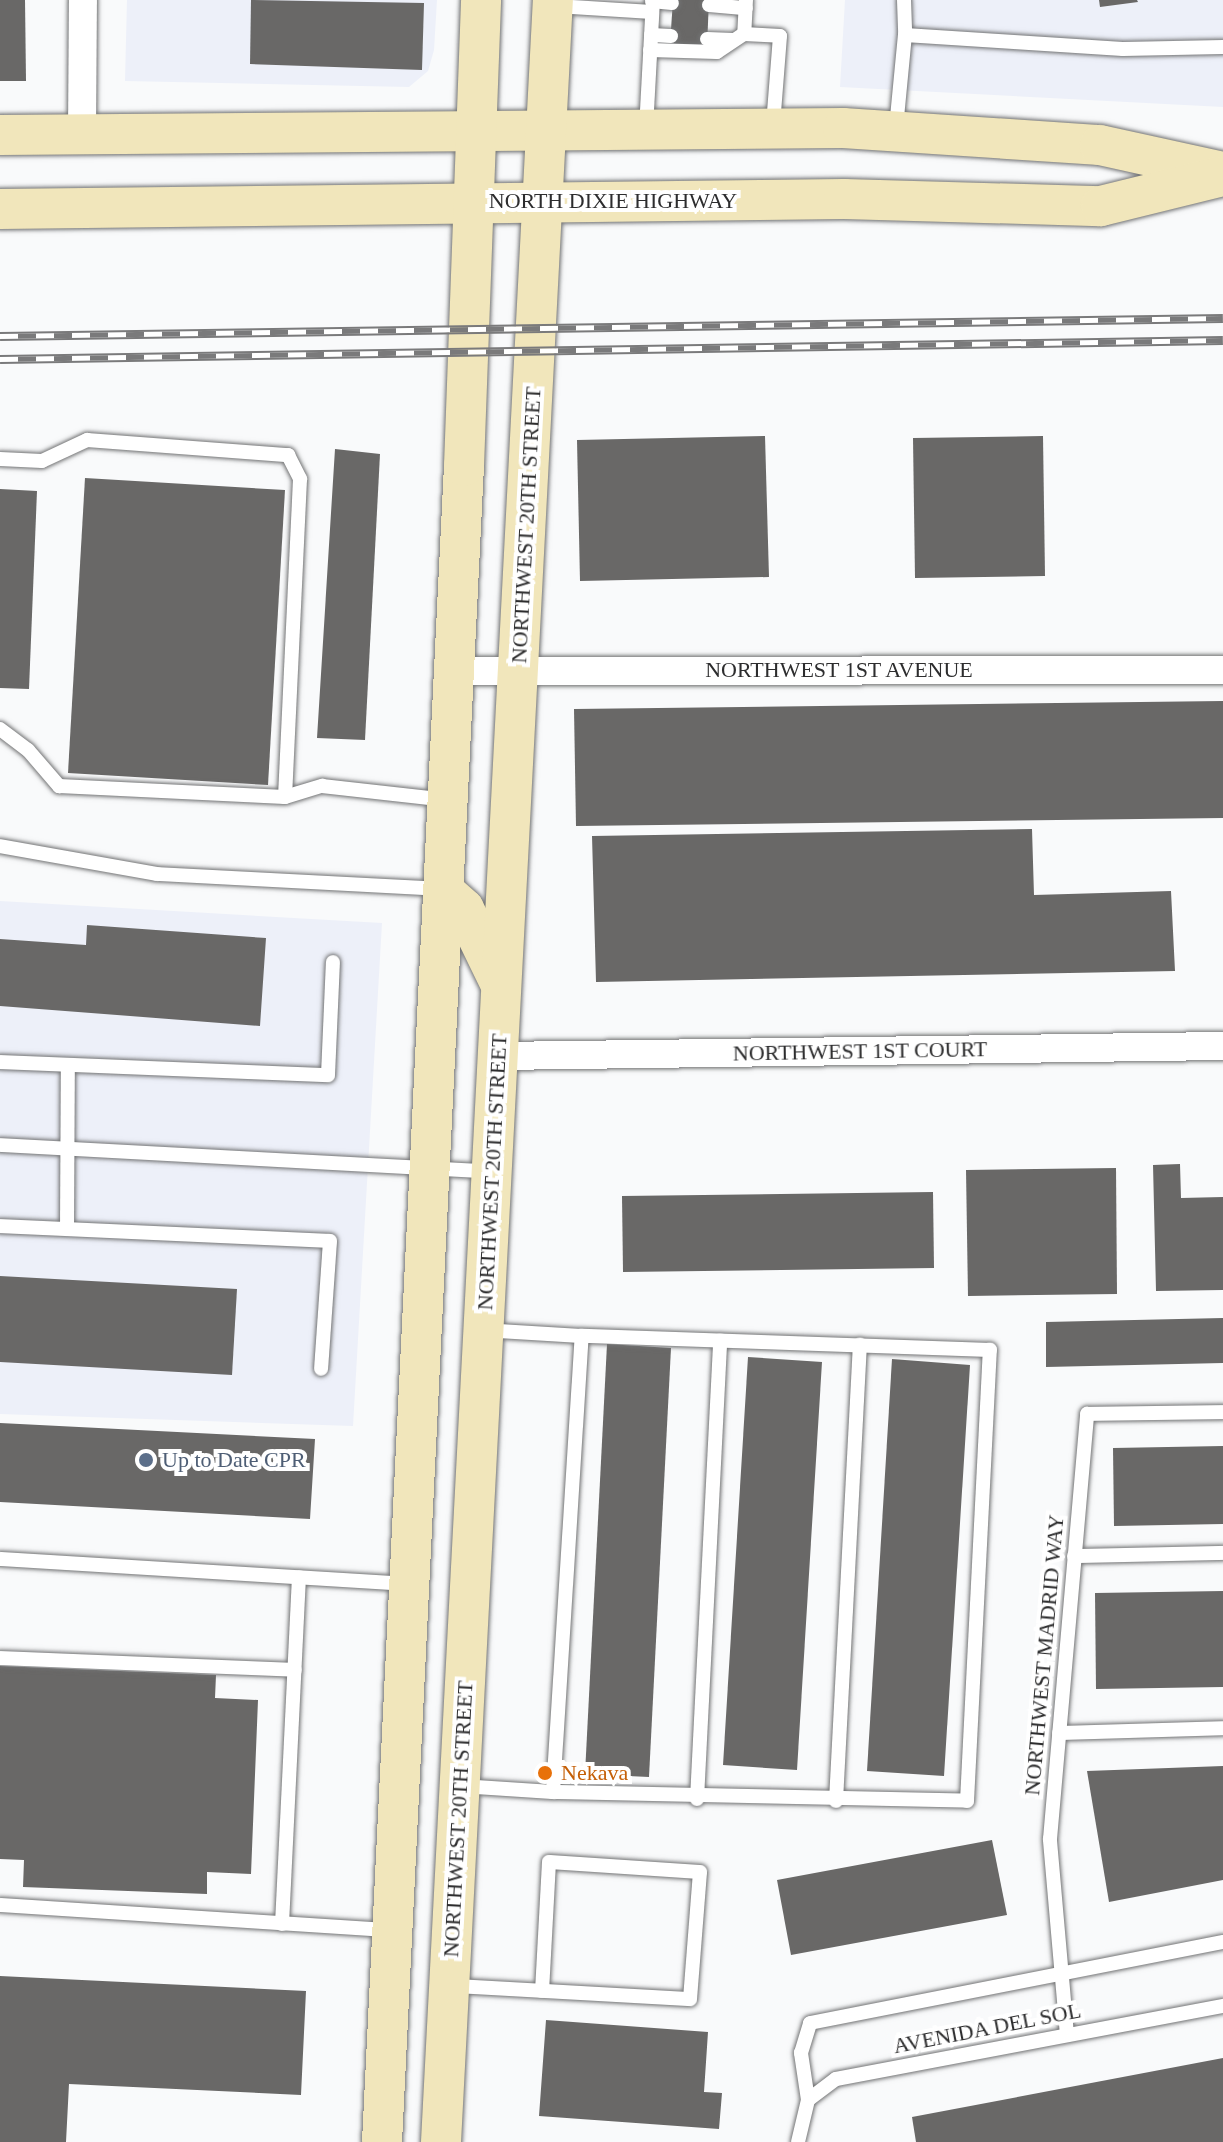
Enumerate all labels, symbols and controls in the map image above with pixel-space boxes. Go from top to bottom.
street label: NORTH DIXIE HIGHWAY [489,188,737,214]
street label: NORTHWEST 20TH STREET [506,386,546,664]
street label: NORTHWEST 1ST AVENUE [704,657,974,683]
street label: NORTHWEST 20TH STREET [472,1033,512,1311]
street label: NORTHWEST 1ST COURT [732,1036,988,1066]
place label: Up to Date CPR [162,1447,306,1473]
marker: Up to Date CPR [137,1451,155,1469]
street label: NORTHWEST MADRID WAY [1019,1513,1069,1797]
street label: NORTHWEST 20TH STREET [438,1680,478,1958]
place label: Nekava [561,1760,628,1786]
marker: Nekava [536,1764,554,1782]
street label: AVENIDA DEL SOL [890,1997,1084,2059]

